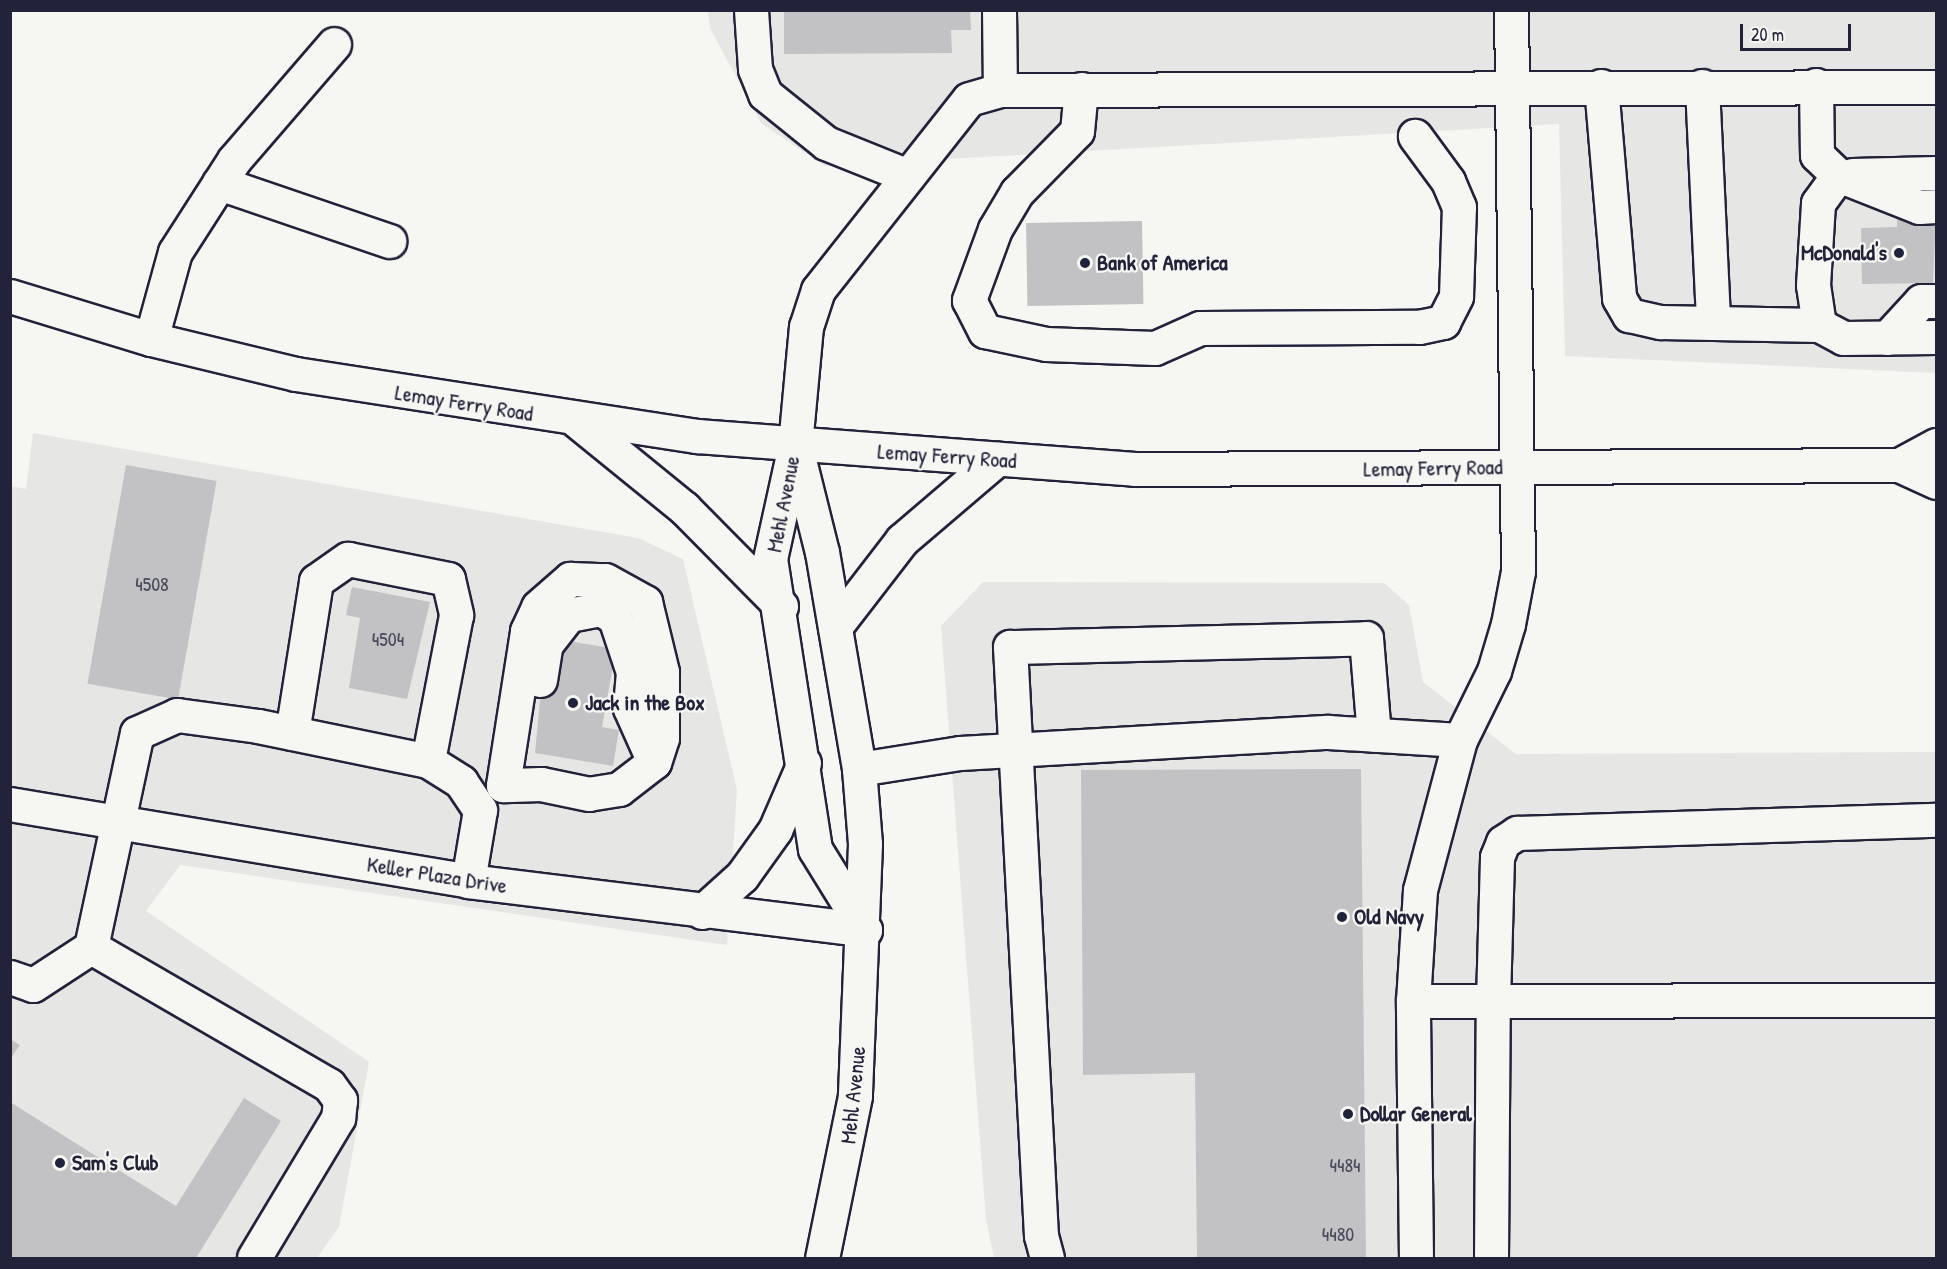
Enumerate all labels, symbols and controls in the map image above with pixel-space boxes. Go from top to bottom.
scale bar [1743,12,1854,50]
text: 20 m [1751,22,1784,47]
place label: McDonald's [1801,240,1887,266]
marker: McDonald's [1892,246,1906,260]
place label: Bank of America [1097,250,1228,276]
marker: Bank of America [1078,256,1092,270]
street label: Lemay Ferry Road [393,379,535,427]
street label: Lemay Ferry Road [877,438,1017,474]
street label: Mehl Avenue [761,453,805,555]
street label: Lemay Ferry Road [1363,454,1503,482]
house number: 4508 [135,571,169,595]
house number: 4504 [372,626,404,650]
place label: Jack in the Box [585,690,705,716]
marker: Jack in the Box [566,696,580,710]
street label: Keller Plaza Drive [365,851,509,899]
place label: Old Navy [1354,904,1424,930]
marker: Old Navy [1335,910,1349,924]
street label: Mehl Avenue [835,1045,871,1145]
place label: Dollar General [1360,1101,1472,1127]
marker: Dollar General [1341,1107,1355,1121]
place label: Sam's Club [72,1150,159,1176]
house number: 4484 [1329,1152,1361,1176]
marker: Sam's Club [53,1156,67,1170]
house number: 4480 [1322,1221,1354,1245]

